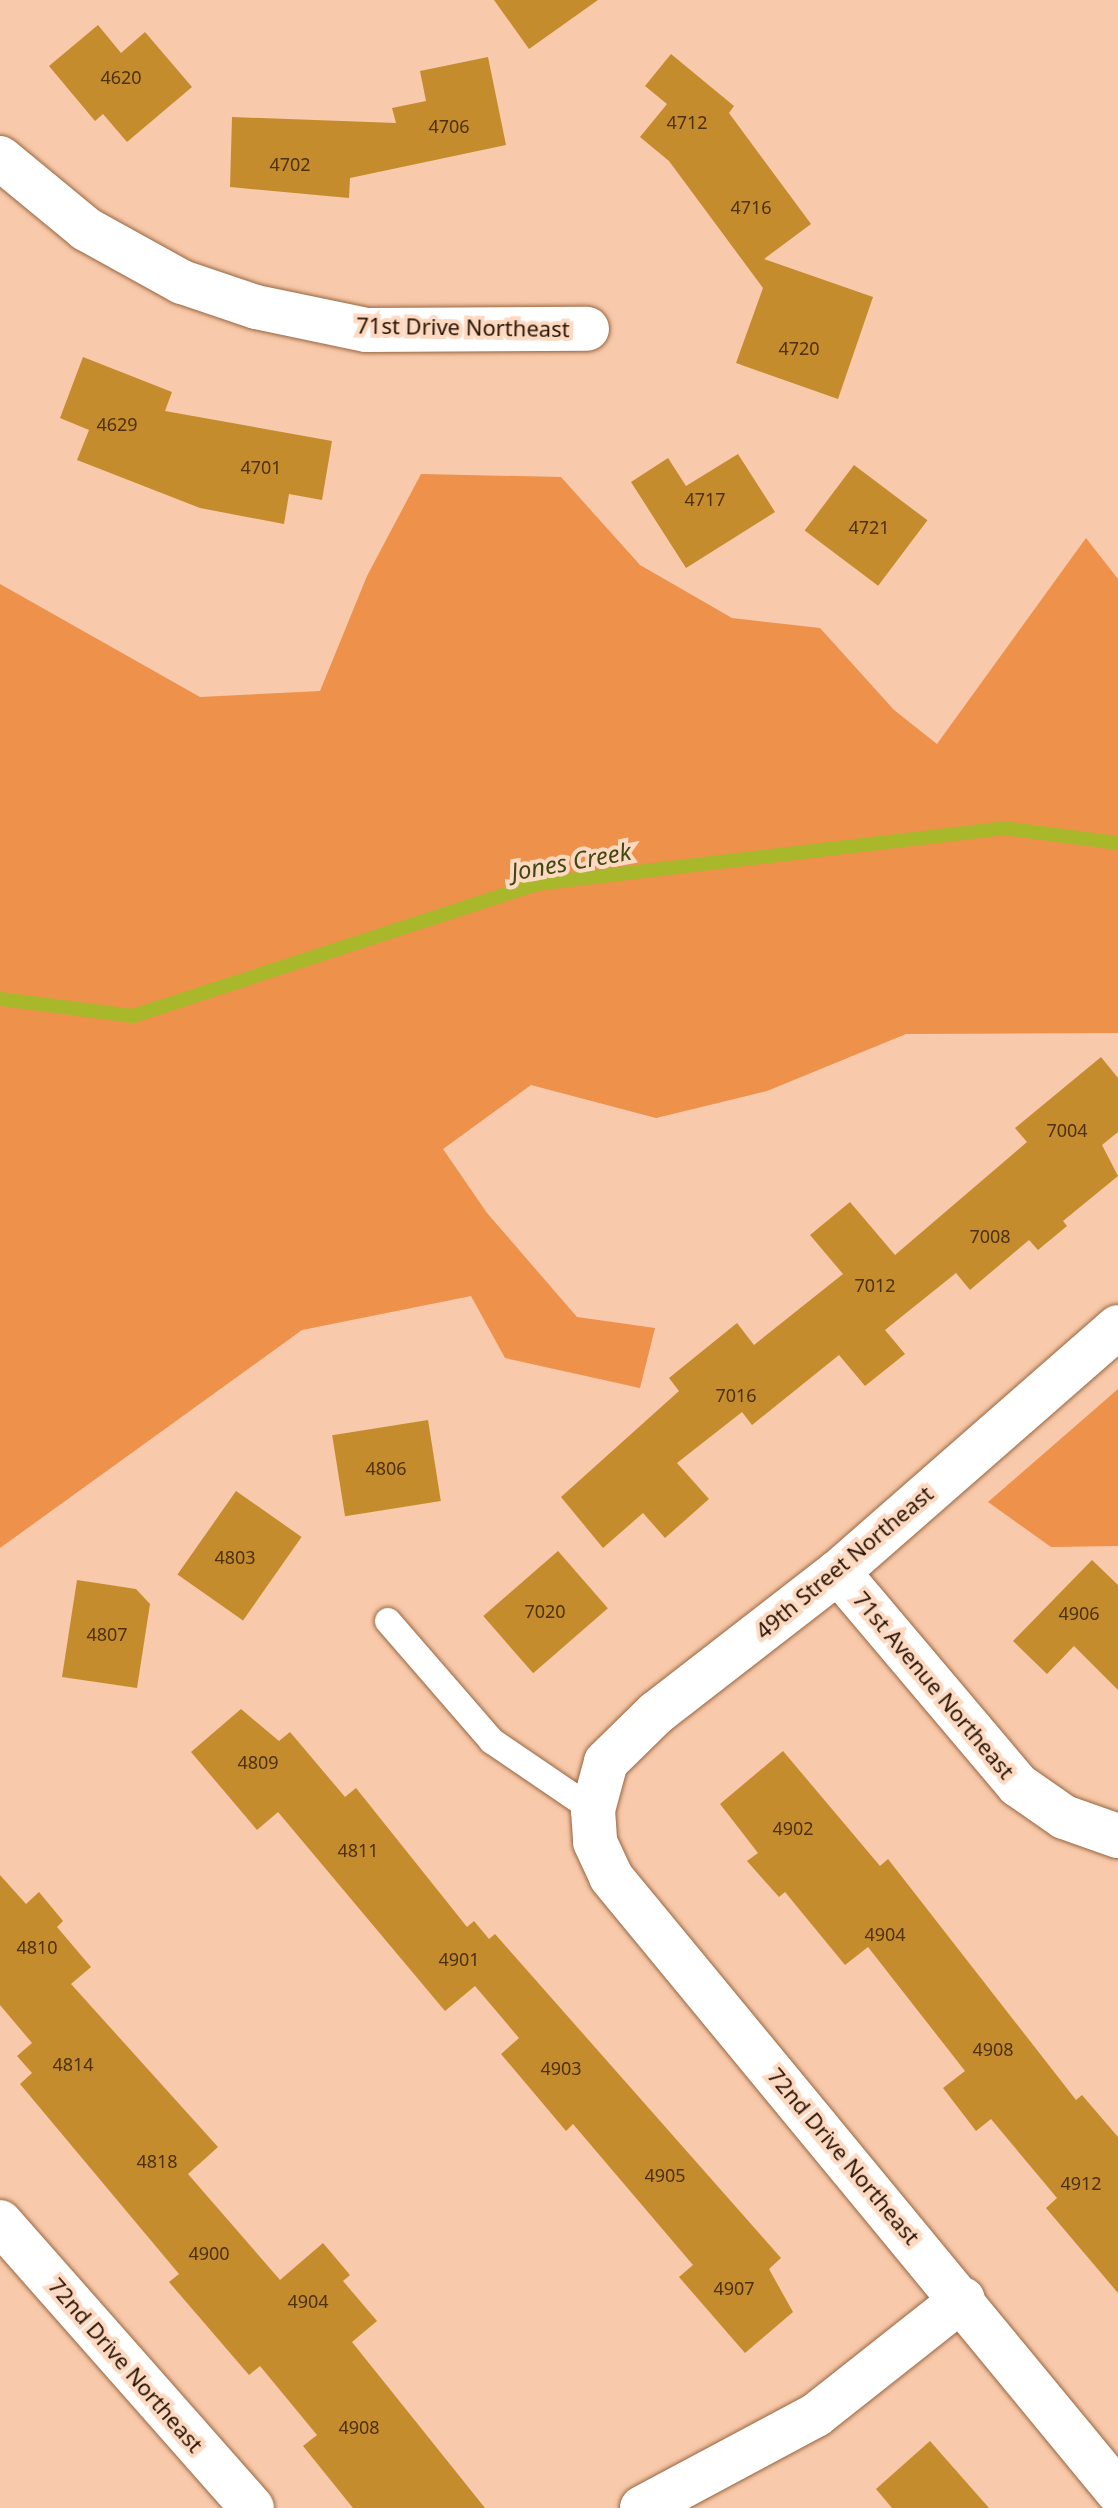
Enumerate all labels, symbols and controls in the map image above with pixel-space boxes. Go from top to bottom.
house number: 4620 [100,66,142,88]
house number: 4712 [666,111,708,133]
house number: 4706 [428,115,470,137]
house number: 4702 [269,153,311,175]
house number: 4716 [730,196,772,218]
street label: 71st Drive Northeast [356,312,570,342]
house number: 4720 [778,337,820,359]
house number: 4629 [96,413,138,435]
house number: 4701 [240,456,282,478]
house number: 4717 [684,488,726,510]
house number: 4721 [848,516,890,538]
water label: Jones Creek [509,836,633,886]
house number: 7004 [1046,1119,1088,1141]
house number: 7008 [969,1225,1011,1247]
house number: 7012 [854,1274,896,1296]
house number: 7016 [715,1384,757,1406]
house number: 4806 [365,1457,407,1479]
street label: 49th Street Northeast [750,1480,938,1644]
house number: 4803 [214,1546,256,1568]
street label: 71st Avenue Northeast [848,1586,1020,1784]
house number: 7020 [524,1600,566,1622]
house number: 4906 [1058,1602,1100,1624]
house number: 4807 [86,1623,128,1645]
house number: 4809 [237,1751,279,1773]
house number: 4902 [772,1817,814,1839]
house number: 4811 [337,1839,379,1861]
house number: 4904 [864,1923,906,1945]
house number: 4810 [16,1936,58,1958]
house number: 4901 [438,1948,480,1970]
house number: 4908 [972,2038,1014,2060]
house number: 4814 [52,2053,94,2075]
house number: 4903 [540,2057,582,2079]
street label: 72nd Drive Northeast [763,2062,925,2250]
house number: 4818 [136,2150,178,2172]
house number: 4905 [644,2164,686,2186]
house number: 4912 [1060,2172,1102,2194]
house number: 4900 [188,2242,230,2264]
street label: 72nd Drive Northeast [43,2273,209,2457]
house number: 4907 [713,2277,755,2299]
house number: 4904 [287,2290,329,2312]
house number: 4908 [338,2416,380,2438]

